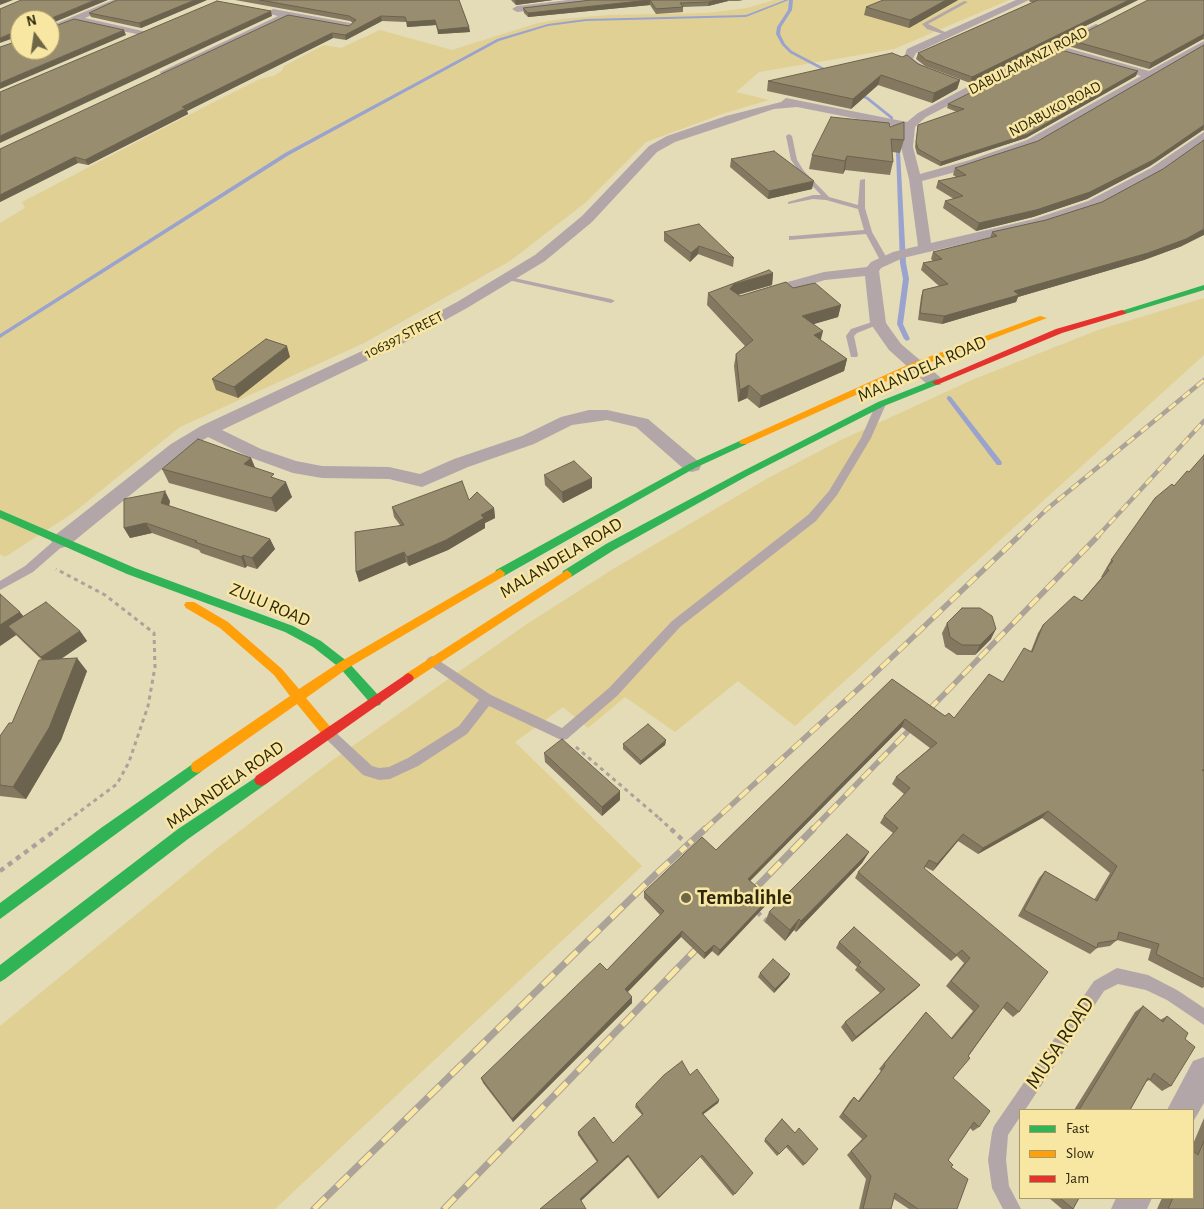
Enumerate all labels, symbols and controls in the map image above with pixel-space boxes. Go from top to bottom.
north arrow [10,10,60,60]
text: N [25,13,38,29]
street label: DABULAMANZI ROAD [965,23,1091,99]
street label: NDABUKO ROAD [1006,77,1104,141]
street label: 106397 STREET [361,307,447,363]
street label: MALANDELA ROAD [854,331,990,407]
street label: MALANDELA ROAD [496,513,626,603]
street label: ZULU ROAD [226,578,314,632]
street label: MALANDELA ROAD [162,736,288,834]
place label: Tembalihle [697,885,792,911]
marker: Tembalihle [679,891,693,905]
street label: MUSA ROAD [1020,992,1100,1094]
legend [1019,1109,1194,1199]
text: Fast [1066,1121,1089,1136]
text: Slow [1066,1146,1094,1161]
text: Jam [1066,1171,1089,1186]

